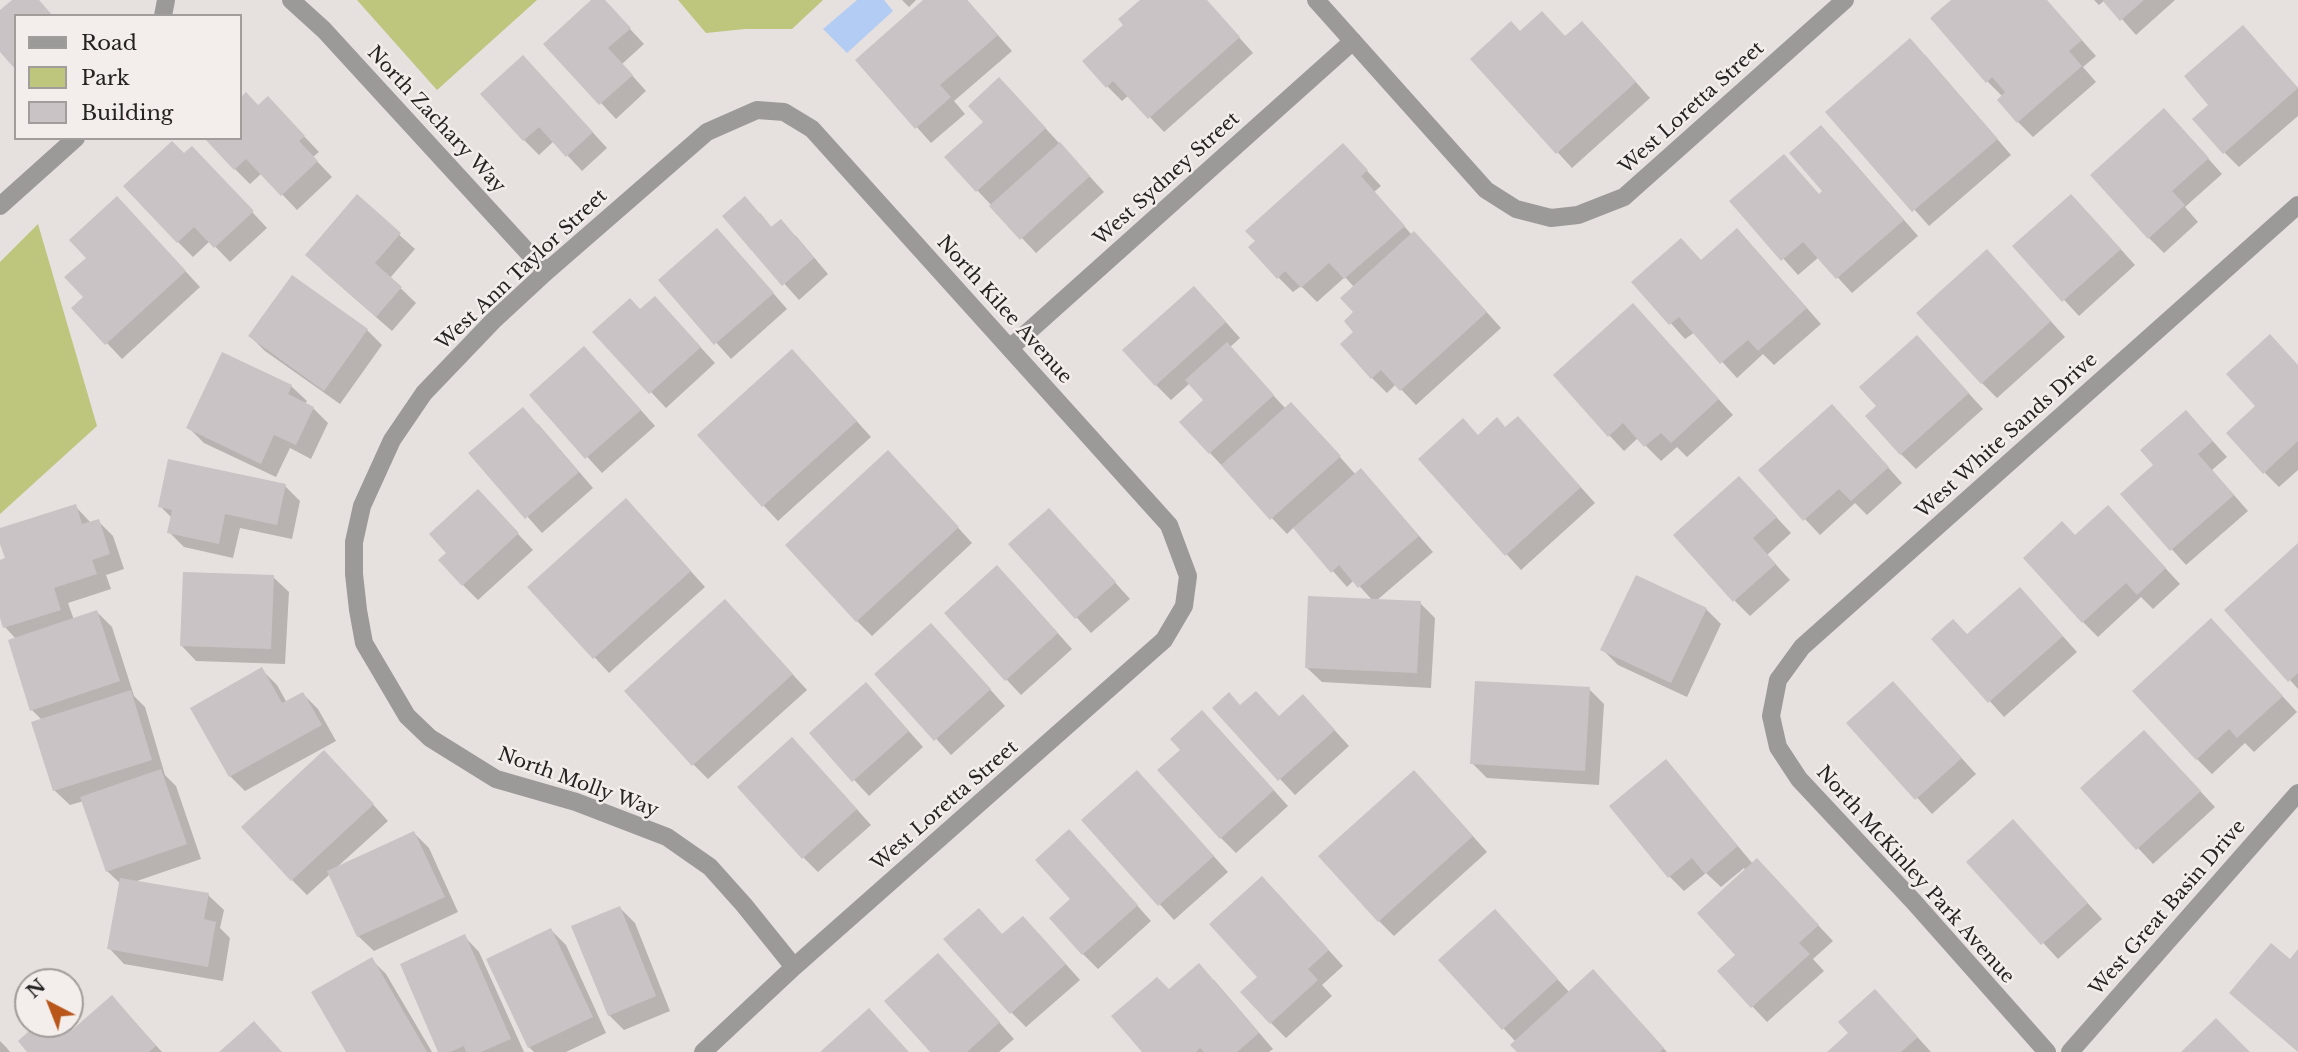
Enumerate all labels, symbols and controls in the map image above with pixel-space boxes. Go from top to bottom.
legend [14,14,242,140]
text: Road [81,30,137,56]
street label: West Loretta Street [1615,37,1769,179]
street label: North Zachary Way [362,42,510,198]
text: Park [81,65,130,91]
text: Building [81,100,173,126]
street label: West Sydney Street [1090,108,1244,250]
street label: West Ann Taylor Street [432,185,612,355]
street label: North Kilee Avenue [932,231,1076,389]
street label: West White Sands Drive [1912,349,2102,523]
street label: West Loretta Street [867,736,1023,876]
street label: North Molly Way [495,743,661,823]
street label: North McKinley Park Avenue [1811,762,2019,988]
street label: West Great Basin Drive [2085,815,2251,1001]
north arrow [14,968,84,1038]
text: N [22,974,50,1003]

